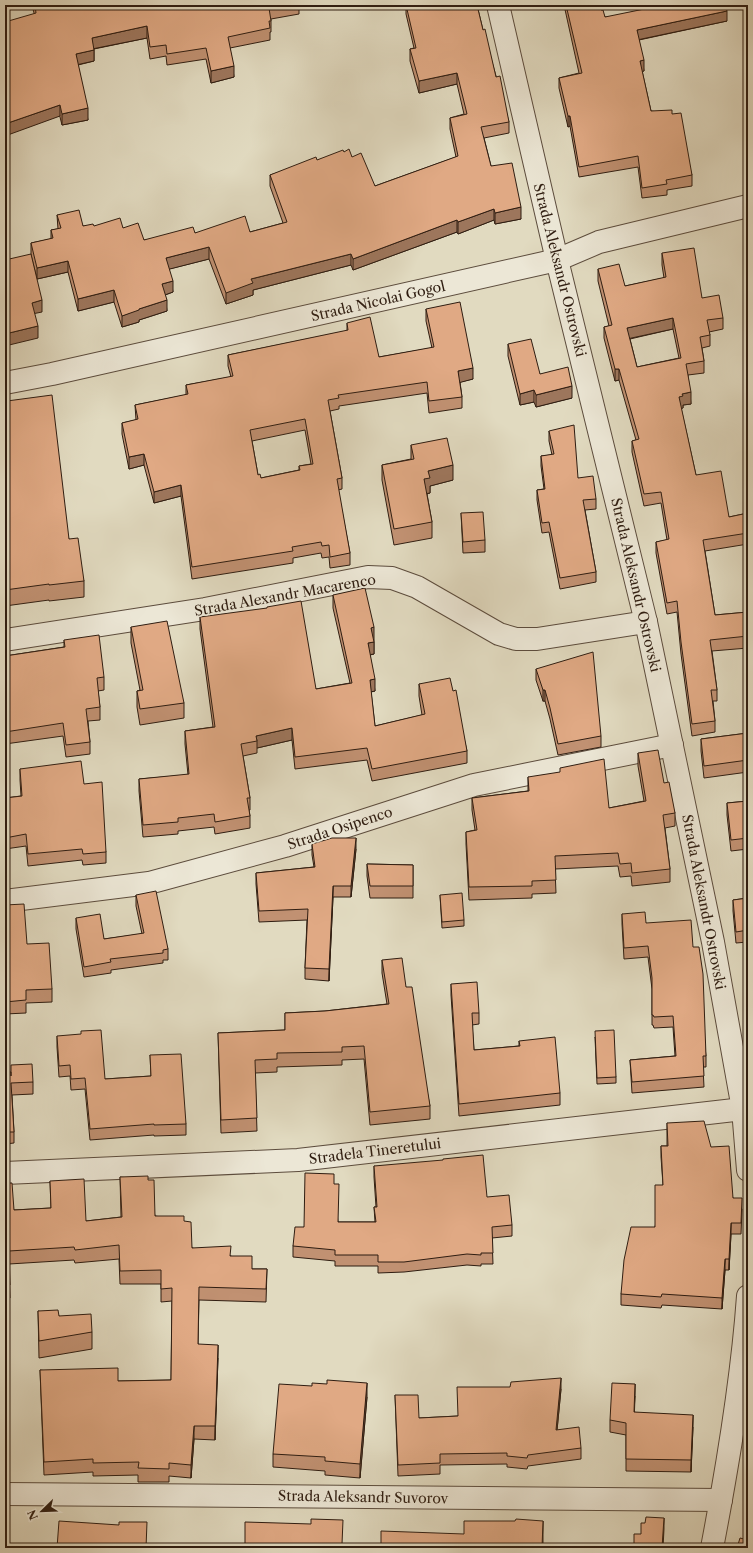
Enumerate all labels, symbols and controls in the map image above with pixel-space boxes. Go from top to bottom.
street label: Strada Aleksandr Ostrovski [530,181,590,359]
street label: Strada Nicolai Gogol [309,277,447,325]
street label: Strada Aleksandr Ostrovski [607,496,665,674]
street label: Strada Alexandr Macarenco [193,570,377,620]
street label: Strada Osipenco [285,803,395,853]
street label: Strada Aleksandr Ostrovski [678,813,730,991]
street label: Stradela Tineretului [308,1134,442,1168]
street label: Strada Aleksandr Suvorov [278,1487,449,1507]
north arrow [22,1491,62,1531]
text: N [24,1507,41,1522]

